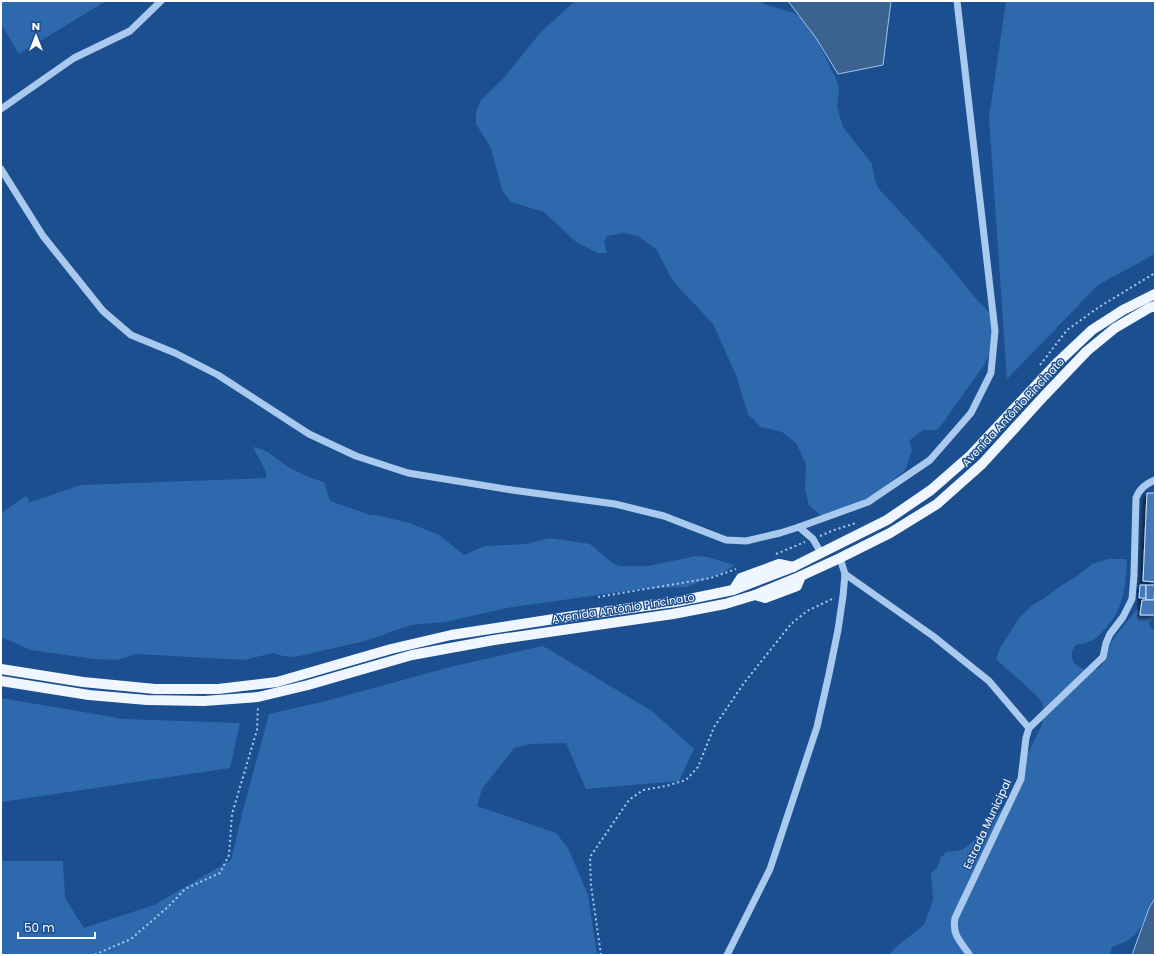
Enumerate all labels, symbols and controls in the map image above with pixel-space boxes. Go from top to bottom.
north arrow [16,16,56,56]
text: N [32,18,40,34]
street label: Avenida Antônio Pincinato [958,354,1068,470]
street label: Avenida Antônio Pincinato [551,589,695,627]
street label: Estrada Municipal [959,776,1015,872]
scale bar [18,914,95,940]
text: 50 m [24,919,55,936]

